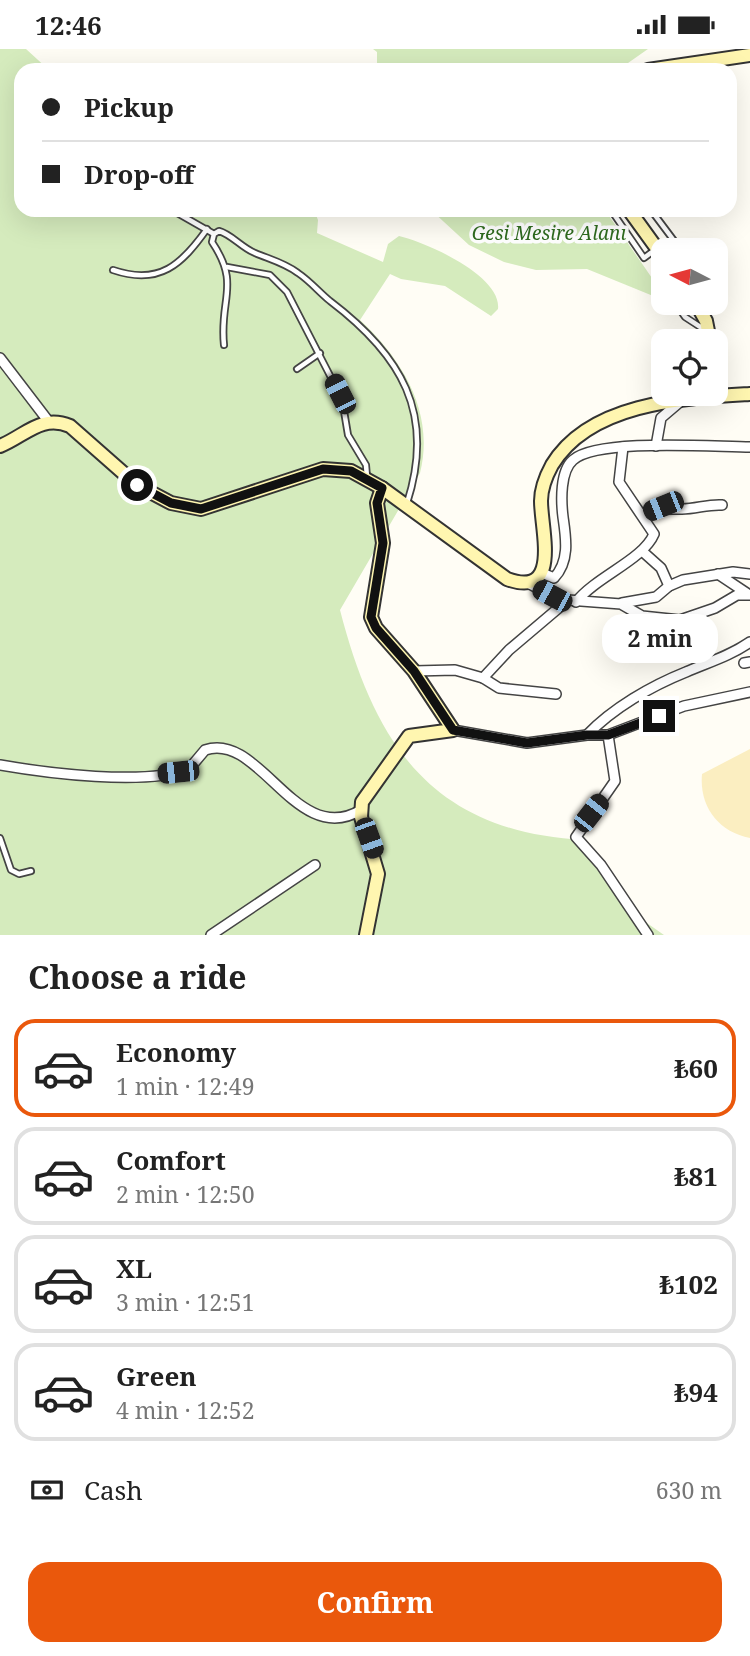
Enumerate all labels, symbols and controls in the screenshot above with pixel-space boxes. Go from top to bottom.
text: 12:46 [35,7,102,43]
text: Pickup [84,89,174,125]
text: Drop-off [84,156,194,192]
park label: Gesi Mesire Alanı [472,220,626,246]
north arrow [651,238,728,315]
map controls [651,238,728,406]
button: locate [651,329,728,406]
car [322,371,359,417]
route start [121,469,153,501]
car [640,488,687,524]
car [529,577,576,615]
callout: 2 min [601,615,717,663]
text: 2 min [627,622,693,654]
route end [643,700,675,732]
car [157,759,200,785]
car [570,790,613,836]
car [352,815,387,861]
text: Choose a ride [28,955,247,998]
text: Economy [116,1034,236,1070]
icon: car [32,1037,95,1100]
text: ₺60 [674,1050,718,1086]
text: 1 min · 12:49 [116,1070,254,1102]
text: Comfort [116,1142,226,1178]
icon: car [32,1145,95,1208]
text: ₺81 [674,1158,718,1194]
text: 2 min · 12:50 [116,1178,254,1210]
text: XL [116,1250,152,1286]
icon: car [32,1253,95,1316]
text: ₺102 [659,1266,718,1302]
text: 3 min · 12:51 [116,1286,254,1318]
text: Green [116,1358,197,1394]
icon: car [32,1361,95,1424]
text: ₺94 [674,1374,718,1410]
text: 4 min · 12:52 [116,1394,254,1426]
icon: cash [28,1471,66,1509]
text: Cash [84,1472,143,1508]
text: 630 m [656,1474,722,1506]
button: Confirm [28,1562,722,1642]

